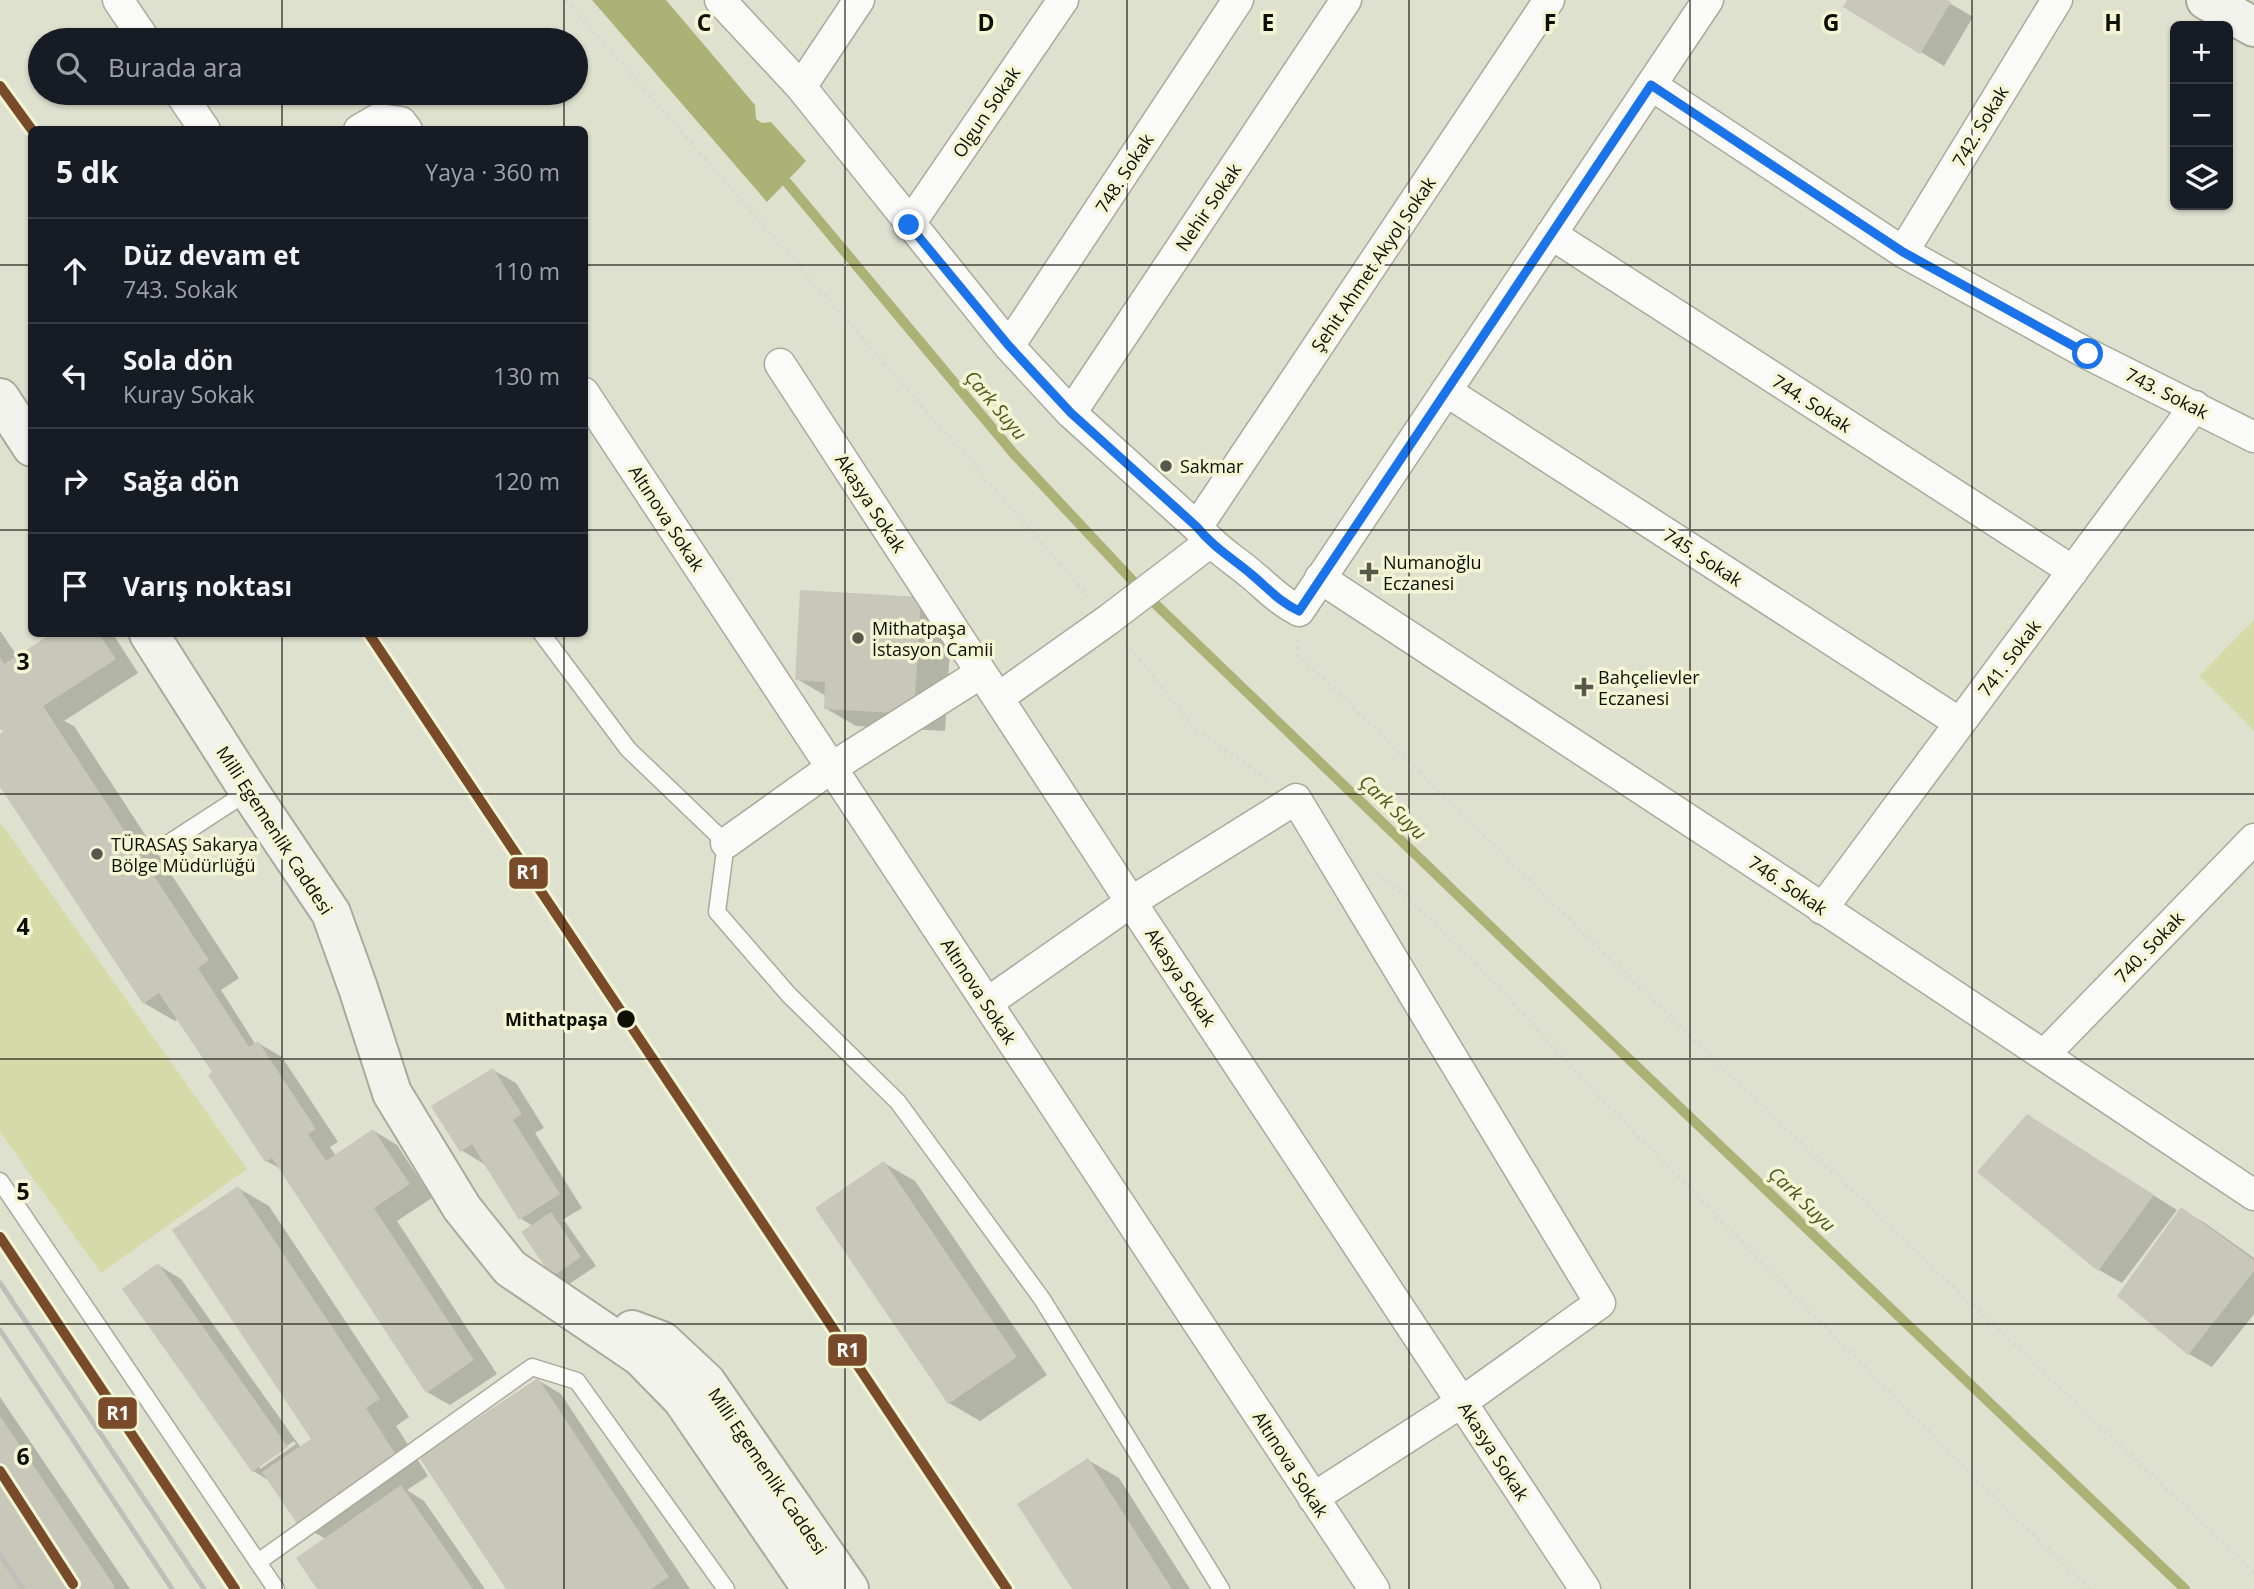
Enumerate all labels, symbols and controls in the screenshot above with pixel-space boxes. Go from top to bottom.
text: C [697,6,711,38]
text: D [977,6,995,38]
text: E [1262,6,1274,38]
text: F [1544,6,1556,38]
text: G [1823,6,1839,38]
text: H [2104,6,2122,38]
map controls [2170,21,2233,210]
button: + [2170,21,2233,84]
search box [28,28,588,105]
icon: search [52,48,90,86]
text: Burada ara [108,49,242,85]
street label: Olgun Sokak [947,61,1026,162]
street label: 742. Sokak [1947,81,2014,171]
button: − [2170,84,2233,147]
street label: 748. Sokak [1089,128,1159,217]
button: layers [2170,147,2233,210]
text: 5 dk [56,151,119,192]
text: Yaya · 360 m [425,156,560,188]
street label: Nehir Sokak [1170,158,1246,256]
street label: Şehit Ahmet Akyol Sokak [1305,171,1441,356]
route end [893,209,924,240]
text: Düz devam et [123,237,300,273]
icon: ahead [56,252,94,290]
text: 110 m [493,255,560,287]
text: 743. Sokak [123,273,238,305]
route start [2072,338,2103,369]
text: Sola dön [123,342,233,378]
icon: left [56,357,94,395]
text: 130 m [493,360,560,392]
street label: 743. Sokak [2121,362,2213,424]
water label: Çark Suyu [959,365,1033,446]
street label: 744. Sokak [1768,368,1857,438]
text: Kuray Sokak [123,378,254,410]
street label: Akasya Sokak [830,449,912,557]
place label: Sakmar [1180,454,1244,478]
marker: Sakmar [1158,458,1174,474]
street label: Altınova Sokak [624,460,711,576]
icon: right [56,462,94,500]
text: Sağa dön [123,463,240,499]
text: 120 m [493,465,560,497]
street label: 745. Sokak [1659,522,1748,592]
place label: Numanoğlu Eczanesi [1383,550,1481,595]
marker: Numanoğlu Eczanesi [1361,564,1377,580]
icon: arrive [56,567,94,605]
text: Varış noktası [123,568,292,604]
street label: 741. Sokak [1972,614,2046,701]
place label: Mithatpaşa İstasyon Camii [872,616,993,661]
marker: Mithatpaşa İstasyon Camii [850,630,866,646]
text: 3 [16,645,30,677]
place label: Bahçelievler Eczanesi [1598,665,1700,710]
marker: Bahçelievler Eczanesi [1576,679,1592,695]
street label: Milli Egemenlik Caddesi [211,741,339,919]
water label: Çark Suyu [1354,769,1432,846]
place label: TÜRASAŞ Sakarya Bölge Müdürlüğü [111,832,258,877]
marker: TÜRASAŞ Sakarya Bölge Müdürlüğü [89,846,105,862]
street label: 746. Sokak [1744,850,1832,920]
line badge: R1 [508,856,549,890]
text: R1 [516,859,540,885]
street label: 740. Sokak [2109,906,2189,988]
text: 4 [16,910,30,942]
street label: Akasya Sokak [1140,923,1222,1031]
street label: Altınova Sokak [936,933,1023,1049]
place label: Mithatpaşa [505,1007,608,1031]
marker: Mithatpaşa [615,1008,637,1030]
water label: Çark Suyu [1763,1161,1841,1238]
text: 5 [16,1175,30,1207]
line badge: R1 [827,1333,868,1367]
text: R1 [836,1337,860,1363]
street label: Milli Egemenlik Caddesi [703,1383,833,1559]
line badge: R1 [97,1396,138,1430]
street label: Akasya Sokak [1453,1397,1535,1505]
text: R1 [106,1400,130,1426]
street label: Altınova Sokak [1248,1406,1335,1522]
text: 6 [16,1440,30,1472]

